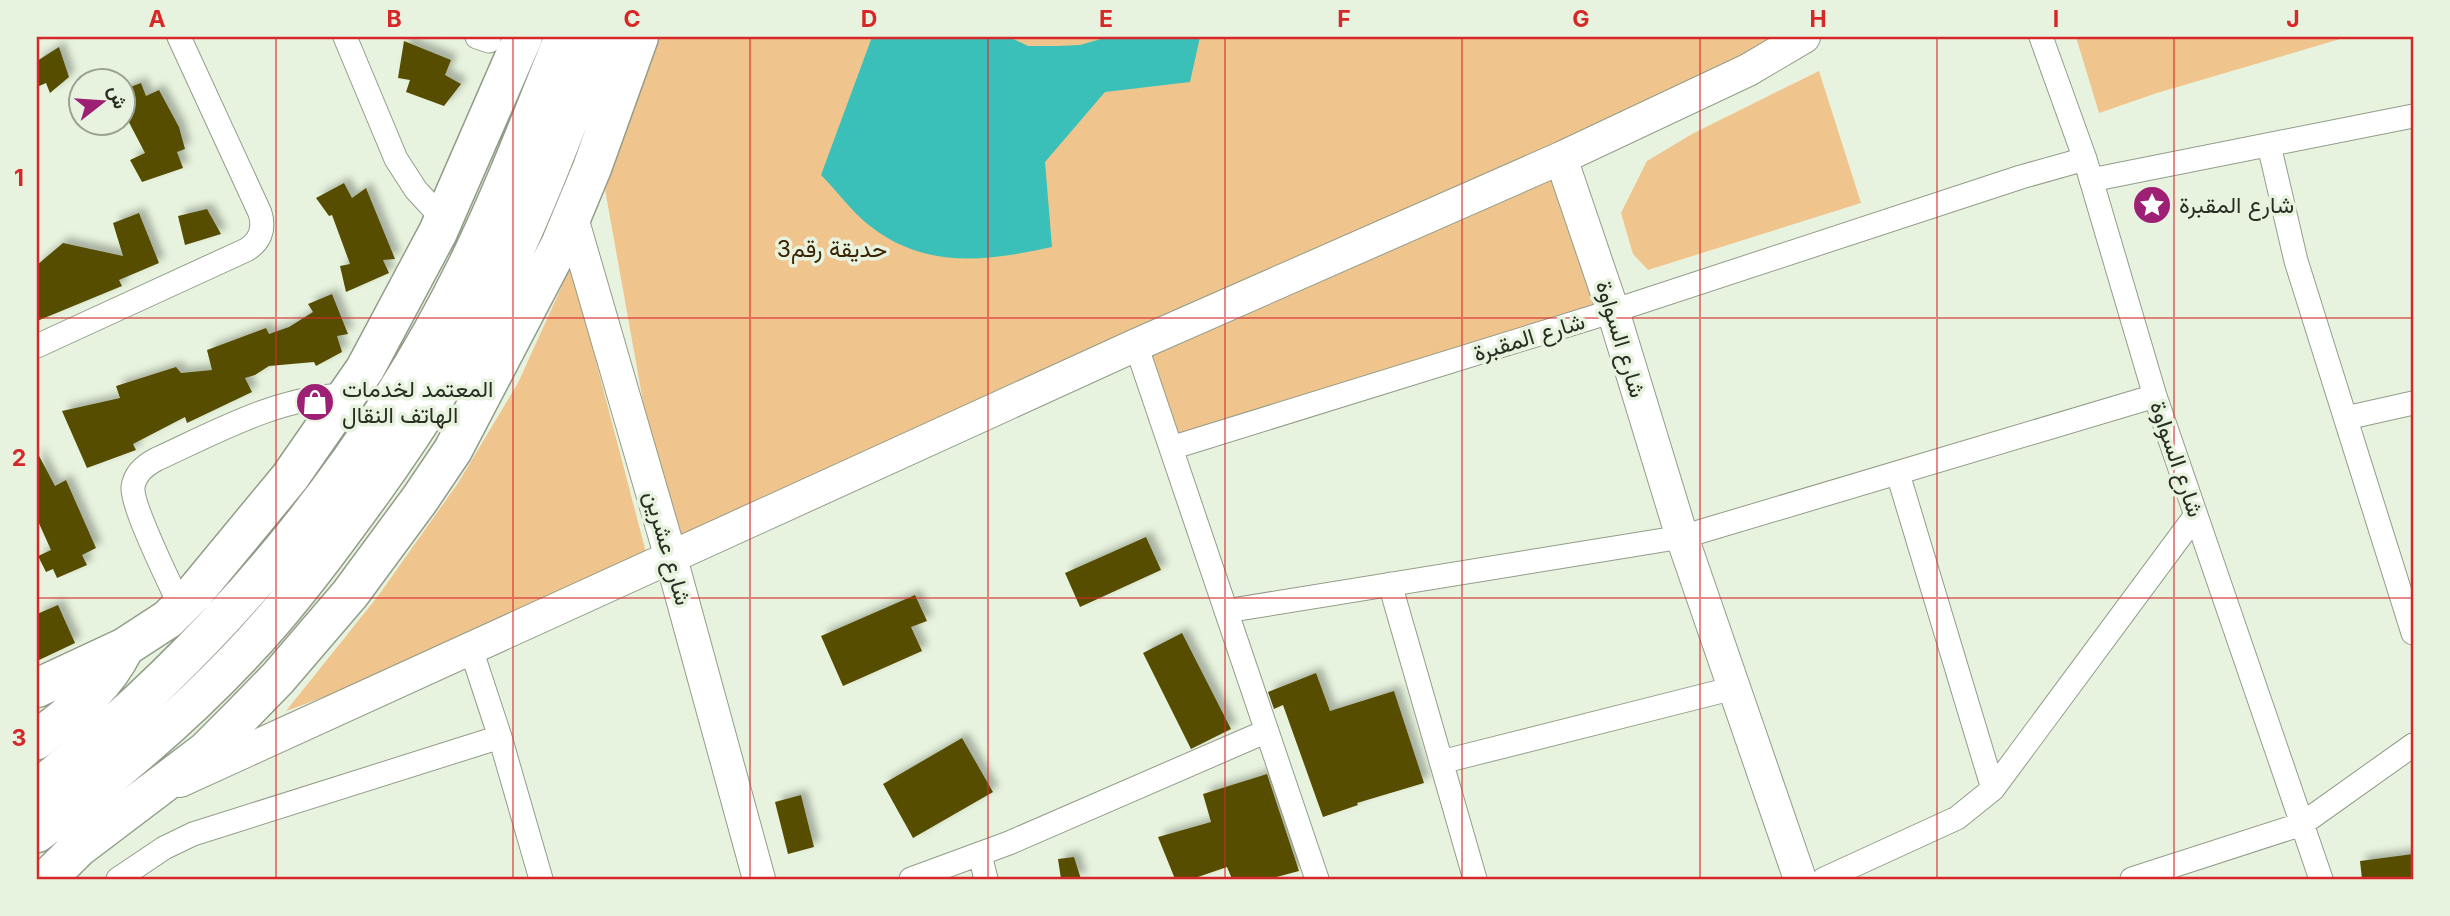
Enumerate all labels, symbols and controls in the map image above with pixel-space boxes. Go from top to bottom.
text: A [148,5,166,33]
text: B [386,5,402,33]
text: C [623,5,641,33]
text: D [861,5,877,33]
text: E [1099,5,1113,33]
text: F [1337,5,1351,33]
text: G [1572,5,1590,33]
text: H [1809,5,1827,33]
text: I [2053,5,2059,33]
text: J [2286,5,2300,33]
north arrow [66,66,136,136]
text: ش [103,83,132,112]
text: 1 [14,164,24,192]
place icon: شارع المقبرة [2131,184,2173,226]
place label: شارع المقبرة [2179,191,2294,221]
park label: حديقة رقم3 [777,235,887,264]
street label: شارع السواوة [1588,277,1652,401]
street label: شارع المقبرة [1470,307,1589,369]
place label: المعتمد لخدمات الهاتف النقال [342,375,493,430]
shop icon: المعتمد لخدمات الهاتف النقال [294,381,336,423]
street label: شارع السواوة [2142,397,2210,521]
text: 2 [12,444,26,472]
street label: شارع عشرين [636,488,698,609]
text: 3 [12,724,26,752]

